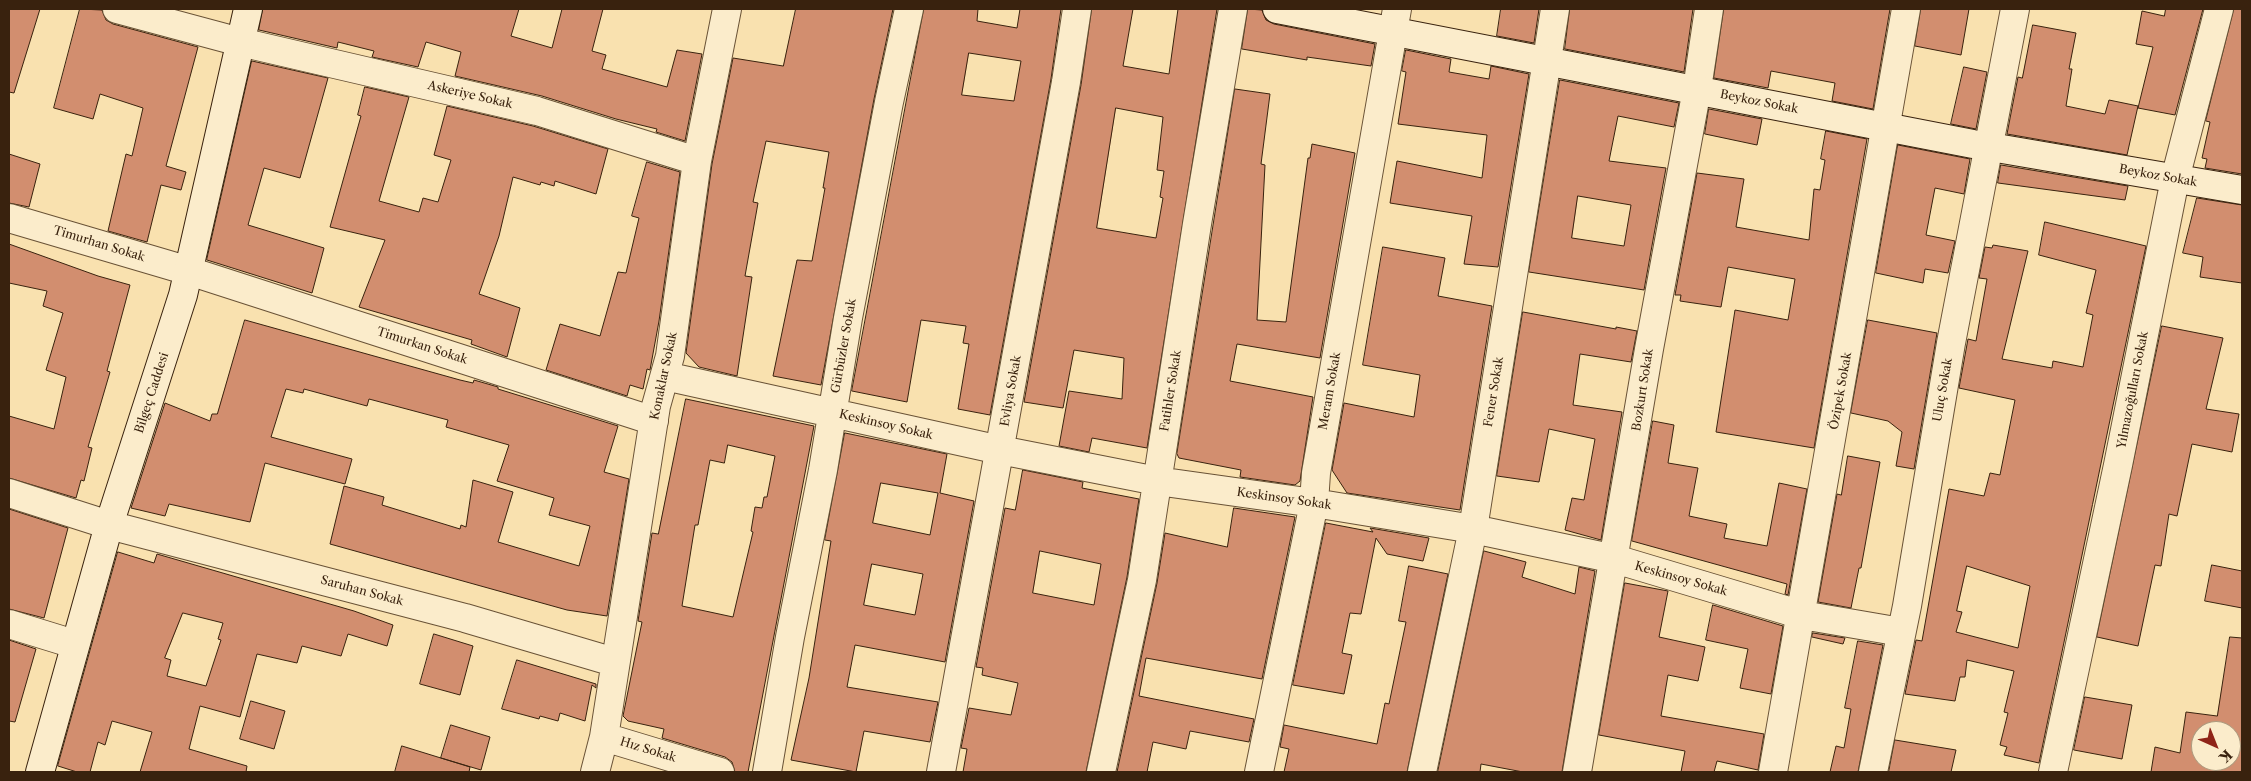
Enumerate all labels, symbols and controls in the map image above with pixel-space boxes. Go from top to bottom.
street label: Askeriye Sokak [426,78,514,112]
street label: Beykoz Sokak [1719,87,1799,117]
street label: Beykoz Sokak [2118,162,2198,190]
street label: Timurhan Sokak [51,223,147,265]
street label: Gürbüzler Sokak [829,298,859,394]
street label: Timurkan Sokak [375,325,469,367]
street label: Yılmazoğulları Sokak [2115,330,2151,450]
street label: Konaklar Sokak [648,331,680,421]
street label: Bozkurt Sokak [1629,348,1657,432]
street label: Fatihler Sokak [1157,349,1185,433]
street label: Bilgeç Caddesi [132,351,172,435]
street label: Meram Sokak [1316,351,1344,431]
street label: Özipek Sokak [1827,351,1855,431]
street label: Evliya Sokak [998,354,1024,428]
street label: Fener Sokak [1481,356,1507,428]
street label: Uluç Sokak [1930,357,1956,423]
street label: Keskinsoy Sokak [838,407,934,443]
street label: Keskinsoy Sokak [1236,485,1332,513]
street label: Keskinsoy Sokak [1633,559,1729,599]
street label: Saruhan Sokak [319,573,405,609]
north arrow [2191,721,2241,771]
street label: Hız Sokak [618,735,678,765]
text: K [2215,746,2236,766]

